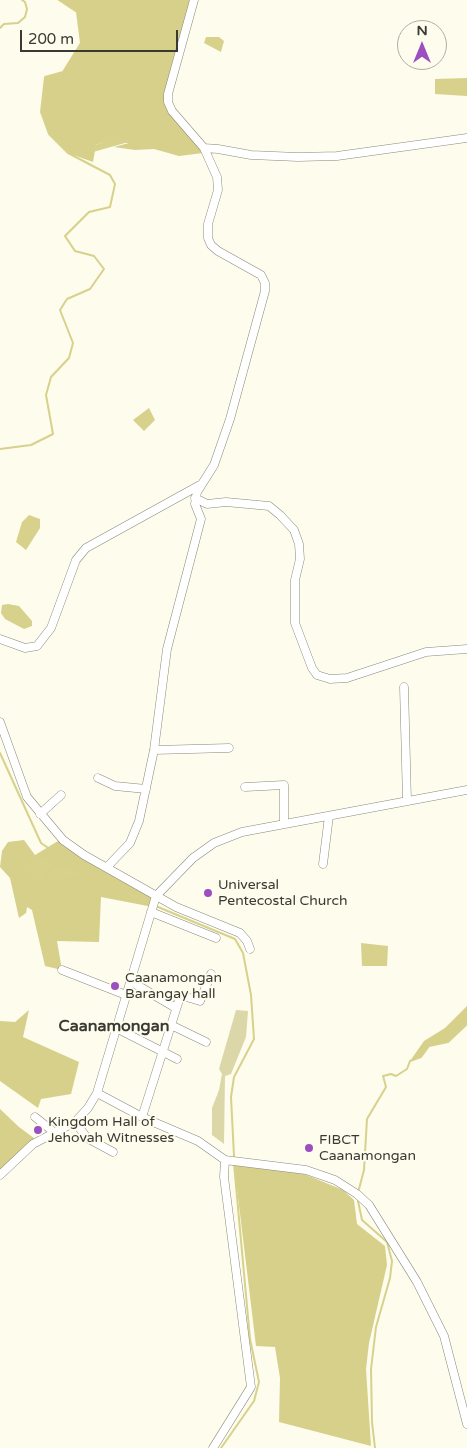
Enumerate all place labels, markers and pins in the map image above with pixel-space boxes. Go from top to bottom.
place label: Universal Pentecostal Church [218,877,347,910]
marker: Universal Pentecostal Church [202,887,214,899]
place label: Caanamongan Barangay hall [125,970,222,1002]
marker: Caanamongan Barangay hall [109,980,121,992]
place label: Kingdom Hall of Jehovah Witnesses [48,1114,174,1146]
marker: Kingdom Hall of Jehovah Witnesses [32,1124,44,1136]
place label: FIBCT Caanamongan [319,1132,416,1164]
marker: FIBCT Caanamongan [303,1142,315,1154]

